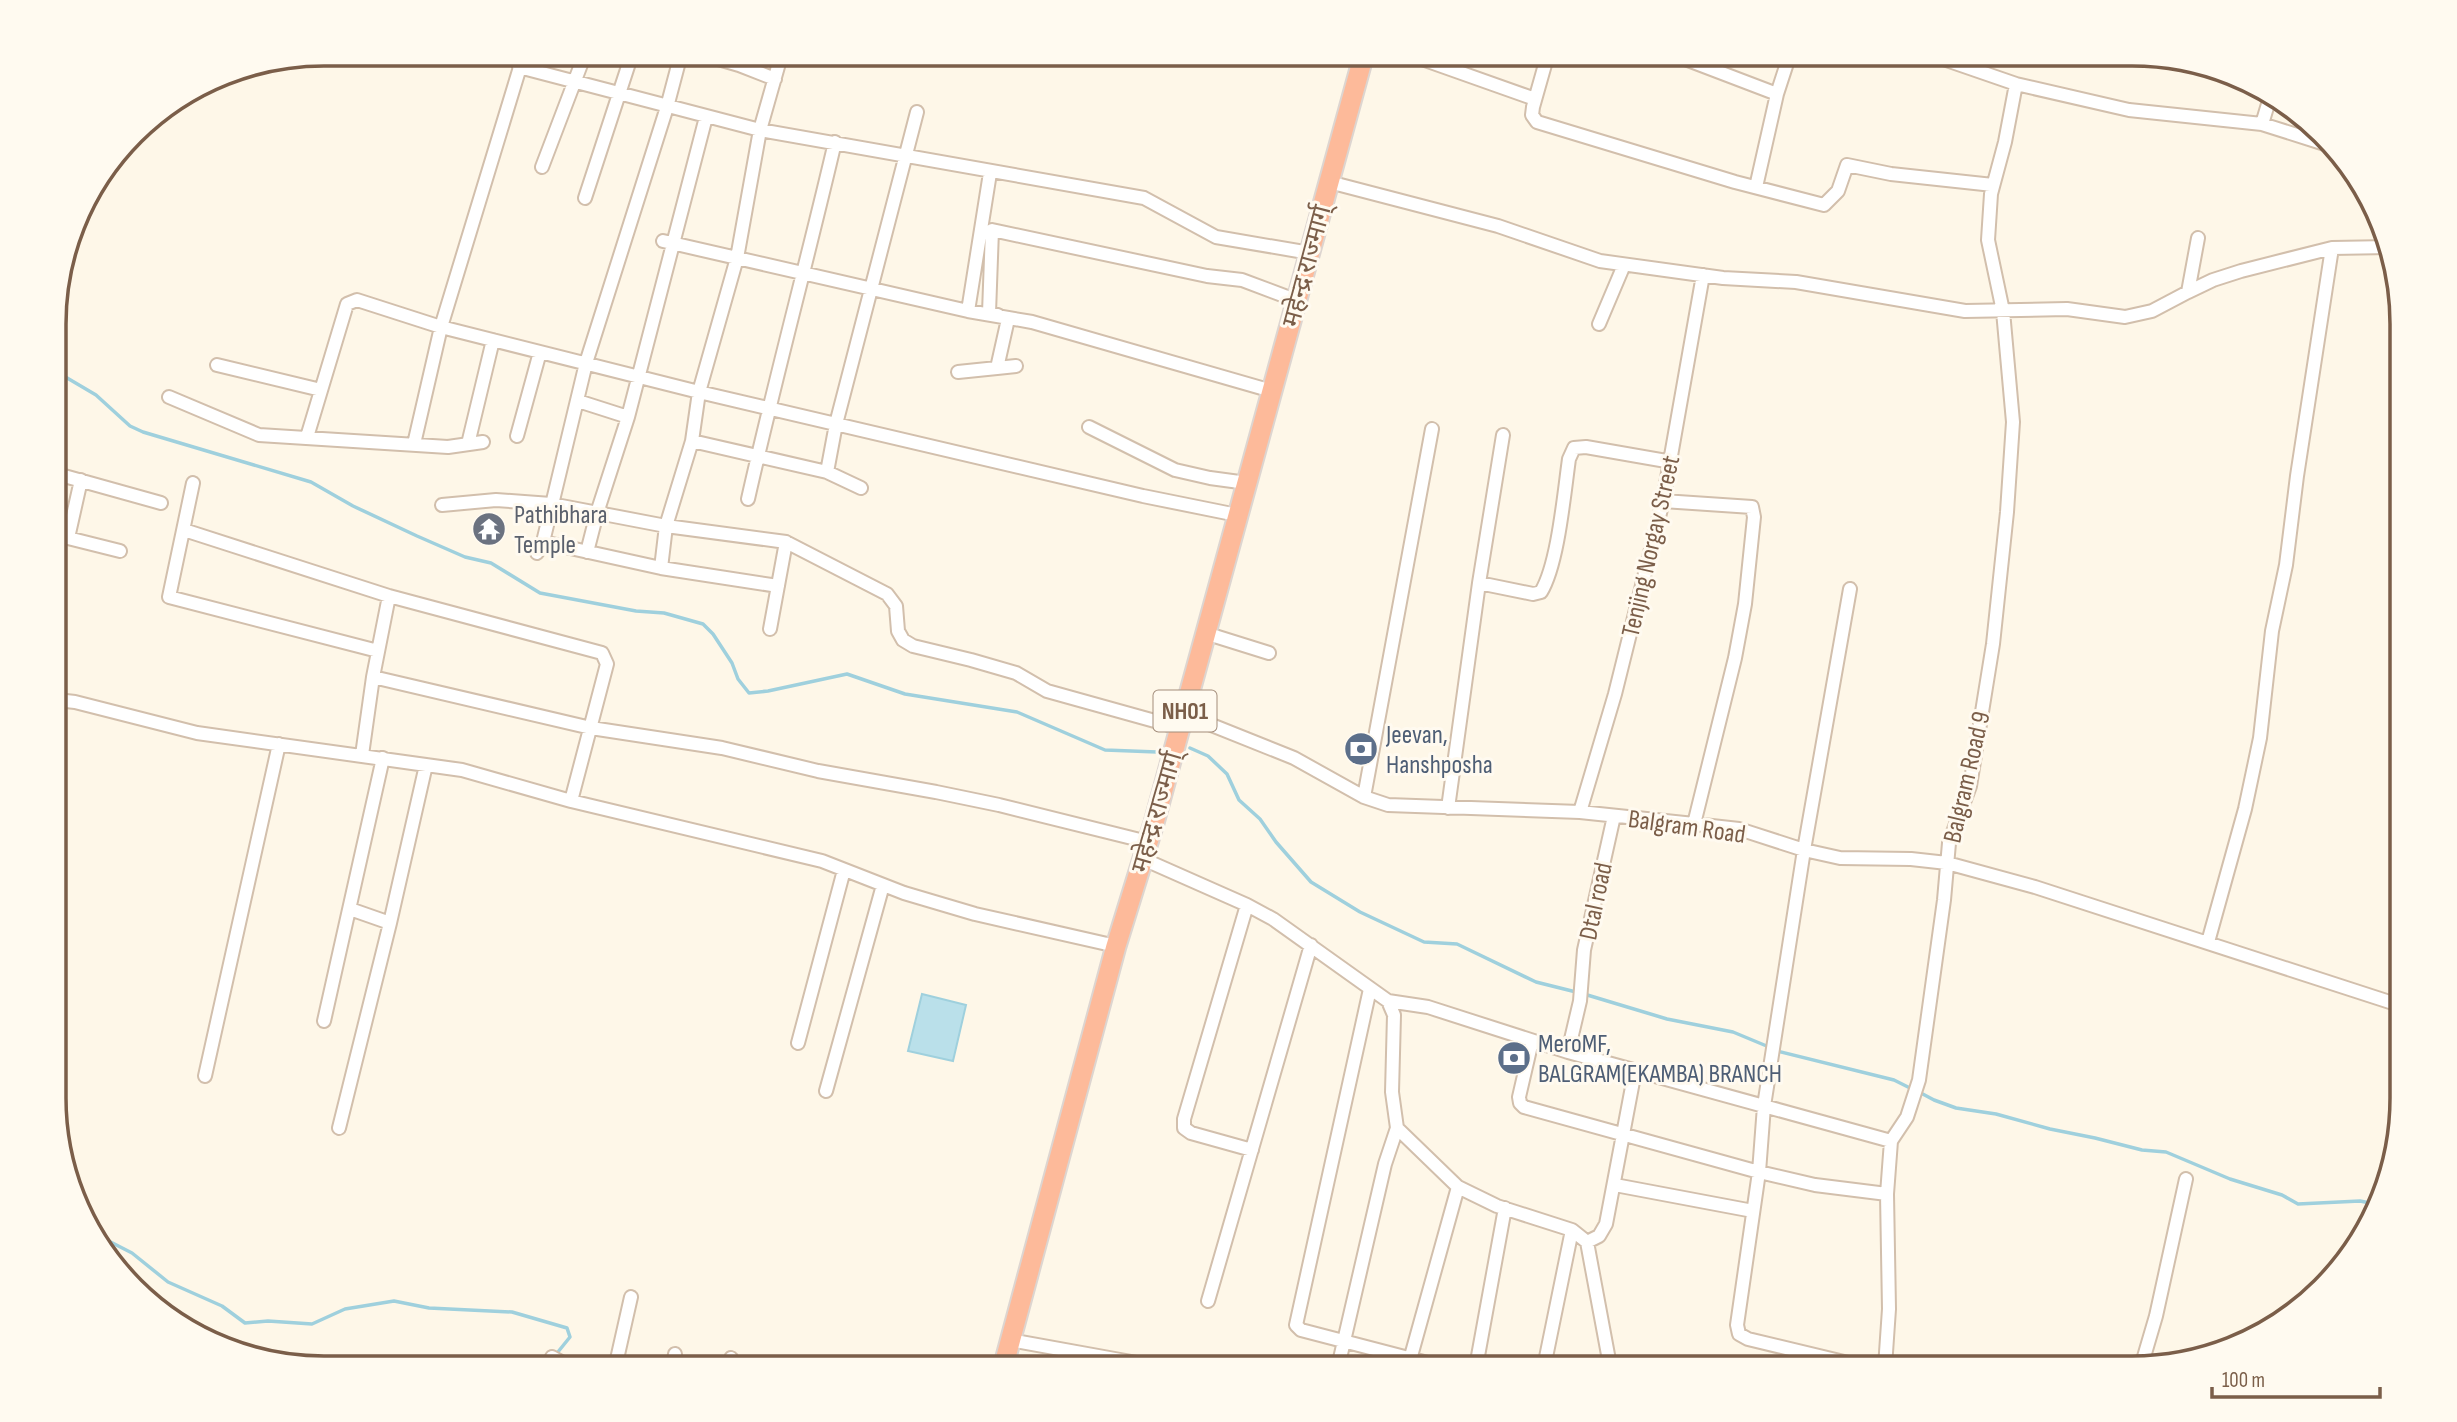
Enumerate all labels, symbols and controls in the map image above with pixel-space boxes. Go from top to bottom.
street label: महेन्द्र राज्मार्ग् [1275,198,1340,331]
street label: Tenjing Norgay Street [1616,453,1687,640]
place label: Pathibhara Temple [514,500,608,561]
temple icon: Pathibhara Temple [470,510,508,548]
road number: NH01 [1154,690,1216,732]
street label: Balgram Road 9 [1937,709,1998,846]
place label: Jeevan, Hanshposha [1385,720,1493,781]
bank icon: Jeevan, Hanshposha [1342,730,1380,768]
street label: महेन्द्र राज्मार्ग् [1124,744,1191,877]
street label: Balgram Road [1626,804,1747,851]
street label: Dtal road [1573,860,1620,943]
place label: MeroMF, BALGRAM(EKAMBA) BRANCH [1538,1029,1782,1090]
bank icon: MeroMF, BALGRAM(EKAMBA) BRANCH [1495,1039,1533,1077]
scale bar [2212,1356,2380,1400]
text: 100 m [2222,1368,2265,1393]

